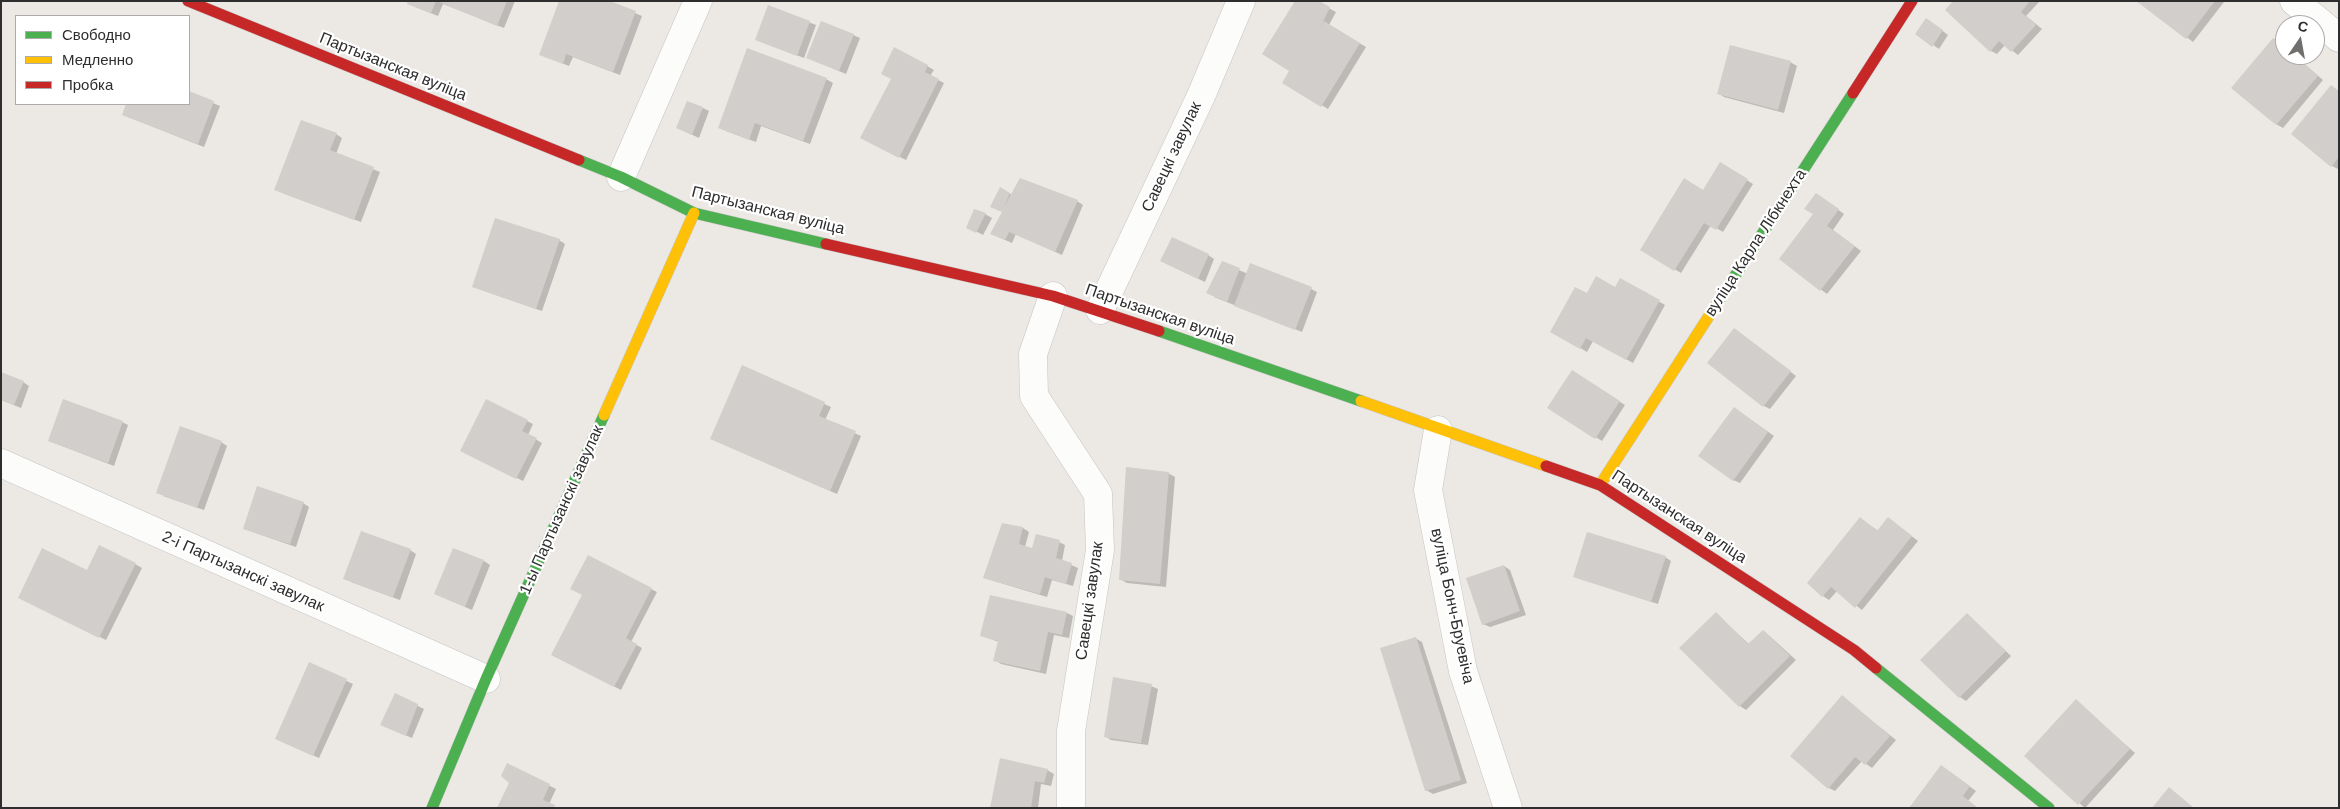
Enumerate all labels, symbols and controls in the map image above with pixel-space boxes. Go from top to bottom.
legend [15,15,190,105]
north arrow [2275,15,2325,65]
text: С [2296,17,2310,35]
text: Свободно [62,26,131,43]
street label: Партызанская вуліца [317,29,469,105]
text: Медленно [62,51,133,68]
text: Пробка [62,76,113,93]
street label: Савецкі завулак [1138,99,1206,215]
street label: вуліца Карла Лібкнехта [1701,166,1811,320]
street label: Партызанская вуліца [690,183,846,239]
street label: Партызанская вуліца [1083,280,1237,350]
street label: 1-ы Партызанскі завулак [516,422,608,598]
street label: Партызанская вуліца [1608,466,1750,568]
street label: вуліца Бонч-Бруевіча [1426,527,1478,685]
street label: 2-і Партызанскі завулак [159,528,327,616]
street label: Савецкі завулак [1072,541,1108,661]

